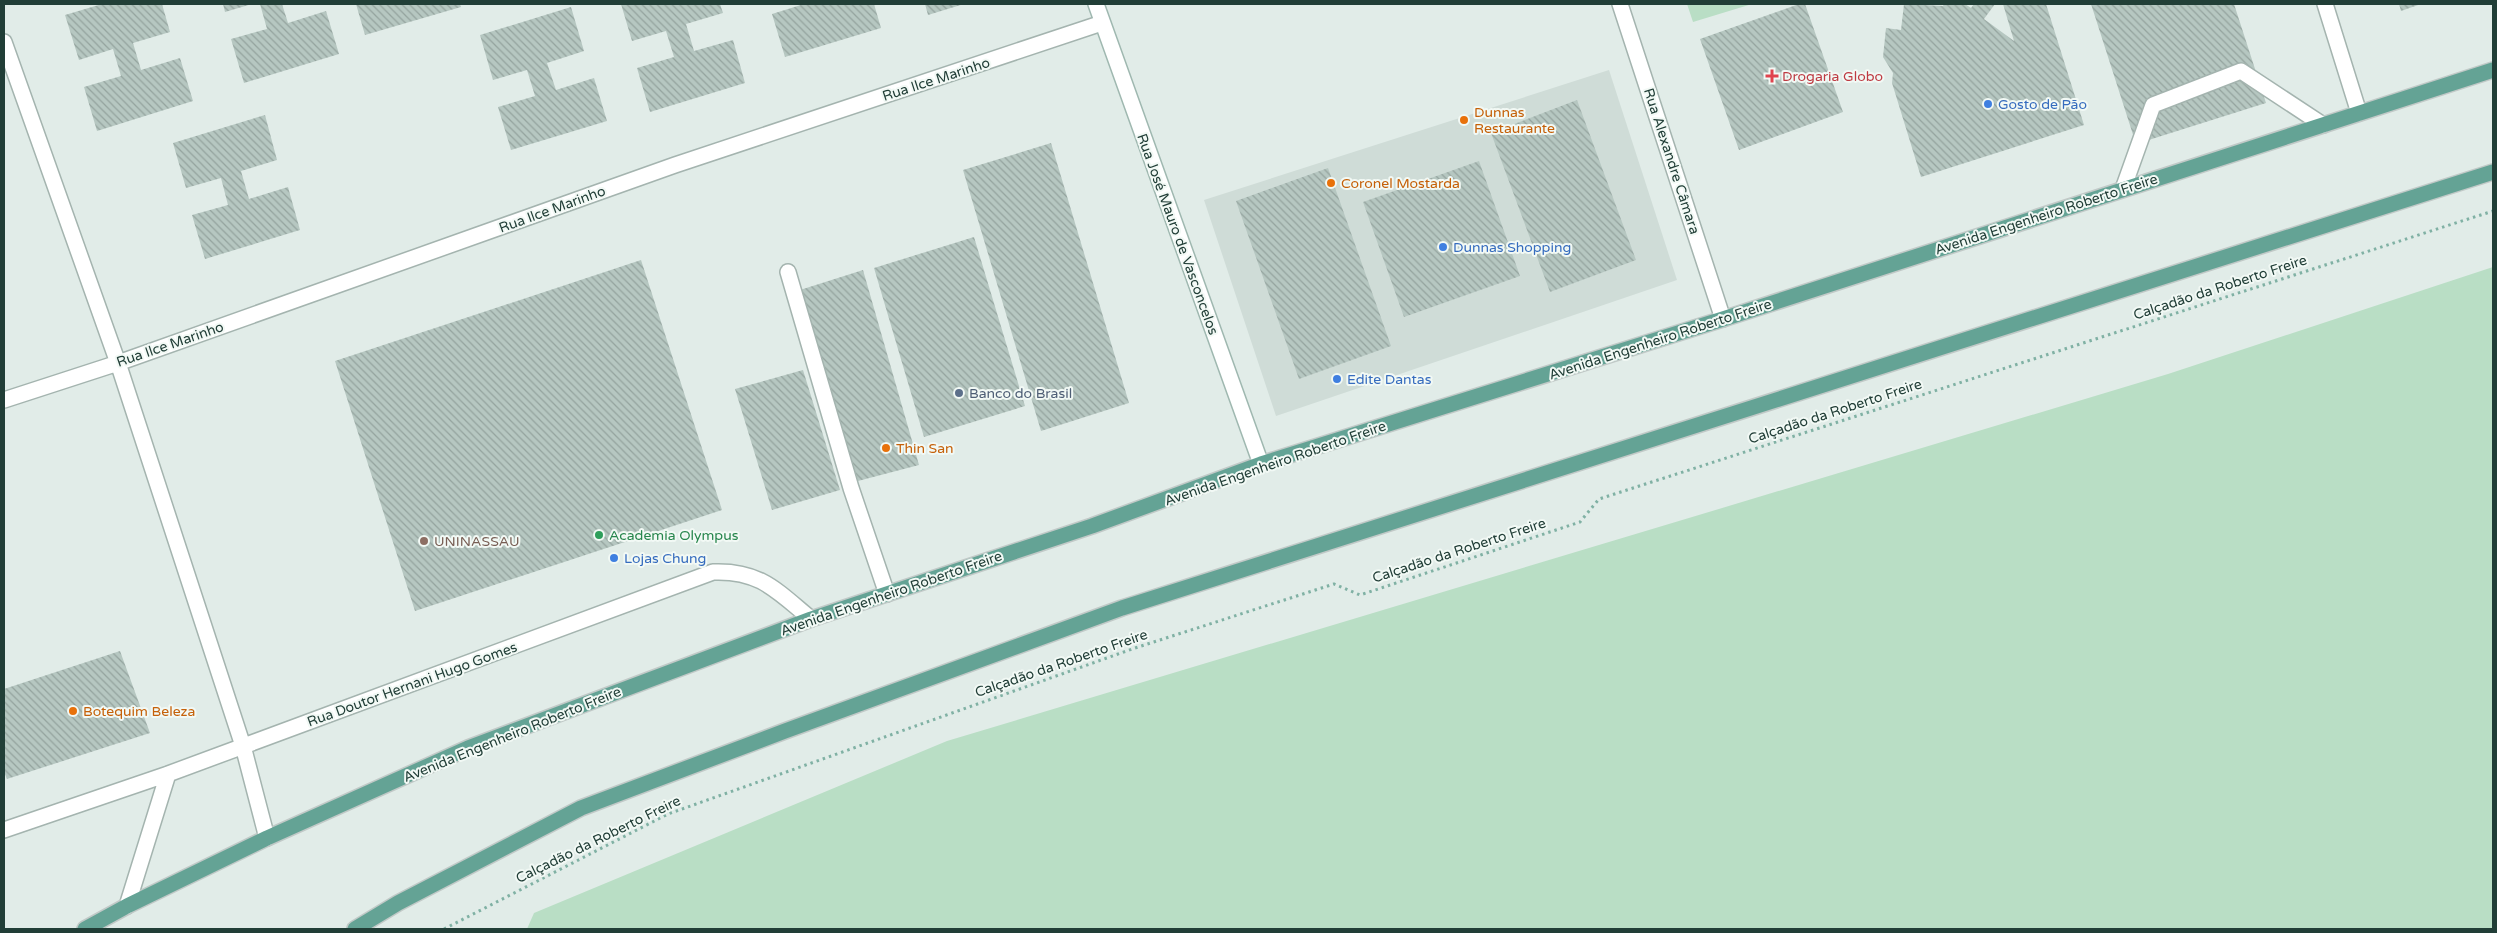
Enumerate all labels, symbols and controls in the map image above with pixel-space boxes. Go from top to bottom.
street label: Rua Ilce Marinho [880,54,992,105]
place label: Drogaria Globo [1782,68,1883,85]
marker: Drogaria Globo [1766,70,1778,82]
street label: Rua Alexandre Câmara [1640,86,1703,236]
place label: Gosto de Pão [1998,96,2087,113]
marker: Gosto de Pão [1982,98,1994,110]
place label: Dunnas Restaurante [1474,104,1555,137]
marker: Dunnas Restaurante [1458,114,1470,126]
street label: Rua José Mauro de Vasconcelos [1133,131,1222,337]
street label: Avenida Engenheiro Roberto Freire [1933,170,2160,259]
place label: Coronel Mostarda [1341,175,1460,192]
marker: Coronel Mostarda [1325,177,1337,189]
street label: Rua Ilce Marinho [497,182,608,237]
place label: Dunnas Shopping [1453,239,1571,256]
marker: Dunnas Shopping [1437,241,1449,253]
street label: Calçadão da Roberto Freire [2131,251,2309,324]
street label: Avenida Engenheiro Roberto Freire [1547,295,1774,384]
street label: Rua Ilce Marinho [114,318,226,371]
place label: Edite Dantas [1347,371,1432,388]
marker: Edite Dantas [1331,373,1343,385]
street label: Calçadão da Roberto Freire [1746,375,1924,448]
place label: Banco do Brasil [969,385,1072,402]
marker: Banco do Brasil [953,387,965,399]
street label: Avenida Engenheiro Roberto Freire [1162,417,1388,509]
place label: Thin San [896,440,954,457]
marker: Thin San [880,442,892,454]
street label: Calçadão da Roberto Freire [1370,514,1548,587]
place label: Academia Olympus [609,527,739,544]
marker: Academia Olympus [593,529,605,541]
place label: UNINASSAU [434,533,520,550]
marker: UNINASSAU [418,535,430,547]
street label: Avenida Engenheiro Roberto Freire [778,547,1004,639]
place label: Lojas Chung [624,550,706,567]
marker: Lojas Chung [608,552,620,564]
street label: Calçadão da Roberto Freire [973,626,1150,701]
street label: Rua Doutor Hernani Hugo Gomes [305,638,520,730]
street label: Avenida Engenheiro Roberto Freire [401,683,624,786]
place label: Botequim Beleza [83,703,195,720]
marker: Botequim Beleza [67,705,79,717]
street label: Calçadão da Roberto Freire [513,792,684,887]

